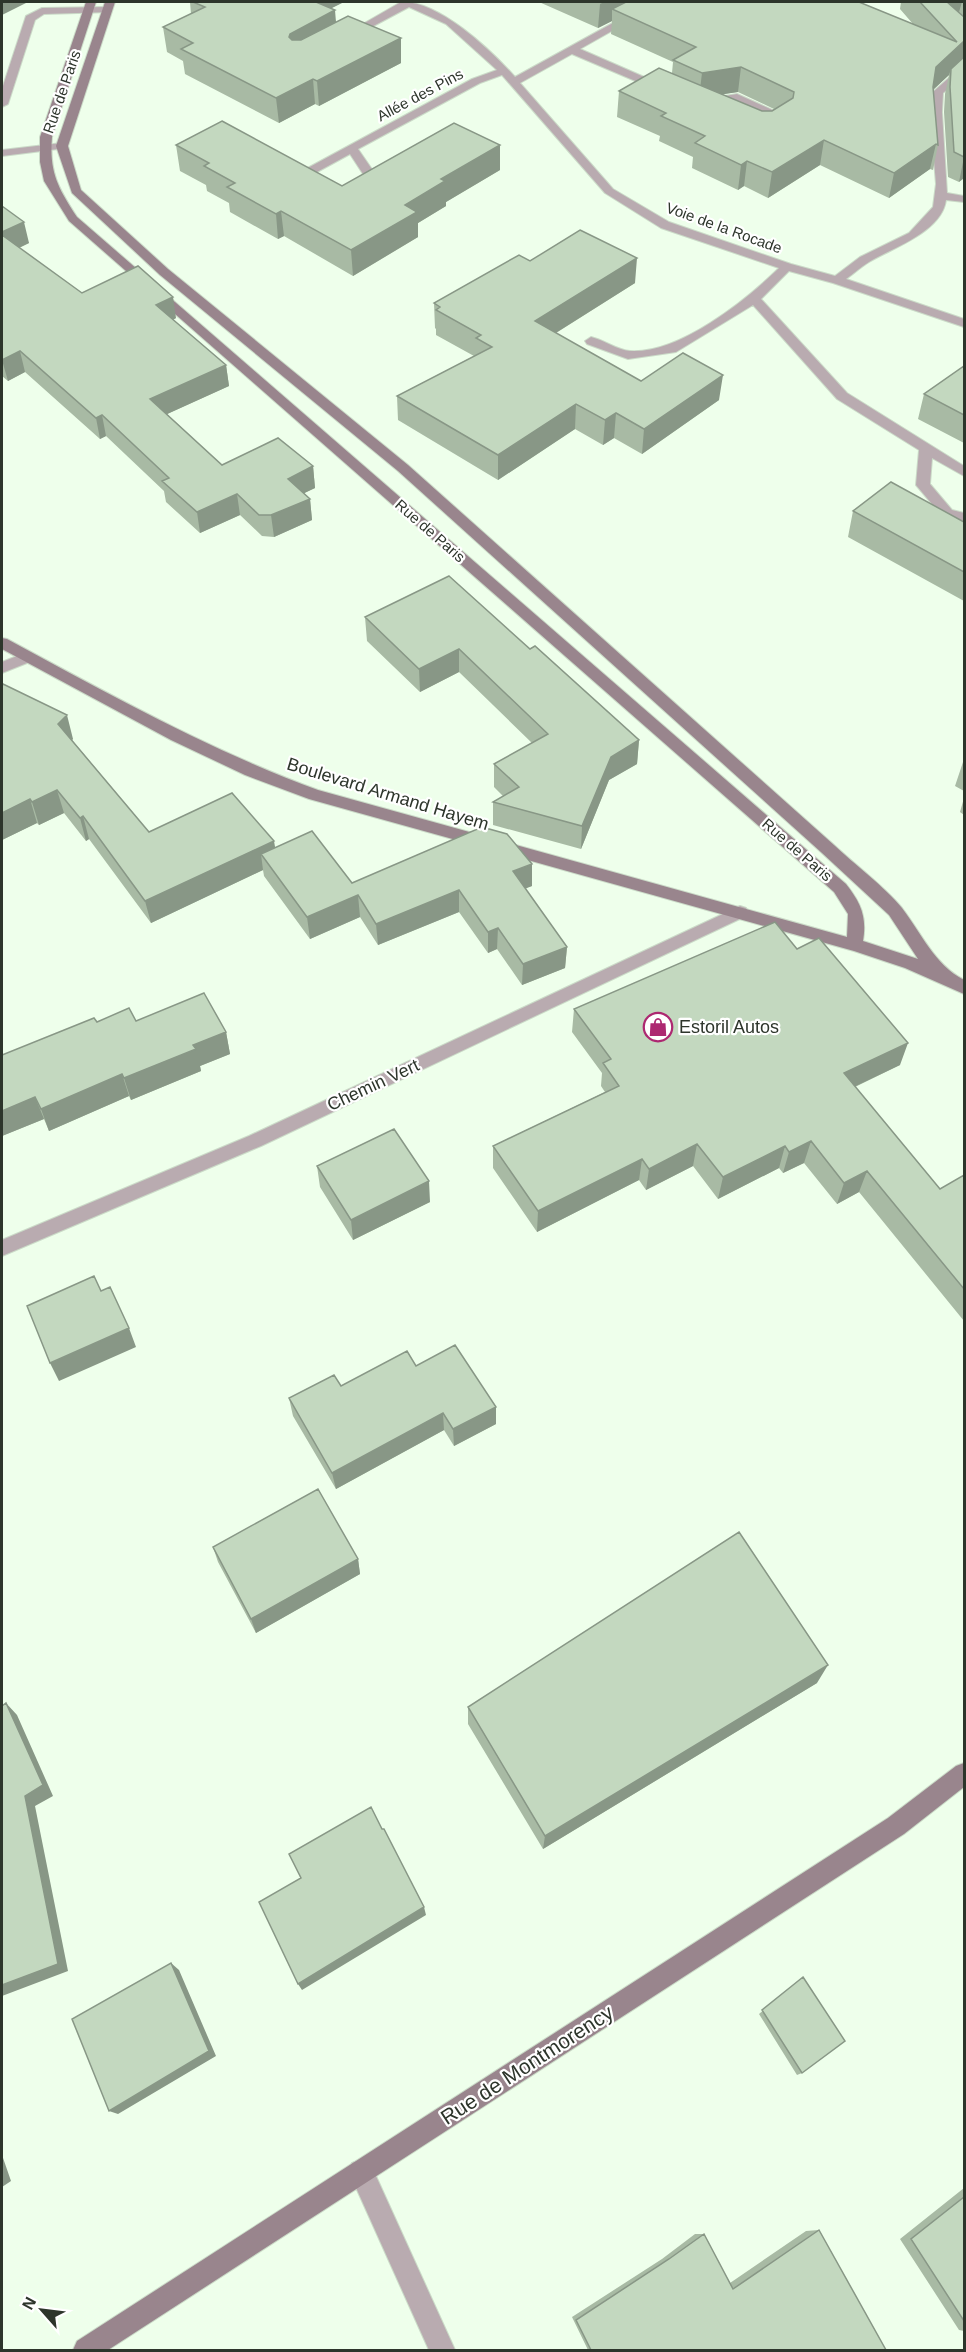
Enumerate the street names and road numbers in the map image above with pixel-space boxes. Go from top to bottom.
street label: Rue de Paris [39,48,84,136]
street label: Allée des Pins [374,65,466,124]
street label: Voie de la Rocade [664,199,784,256]
street label: Rue de Paris [392,496,469,565]
street label: Boulevard Armand Hayem [285,754,491,834]
street label: Rue de Paris [759,815,836,884]
street label: Chemin Vert [324,1055,422,1115]
street label: Rue de Montmorency [436,2000,618,2129]

